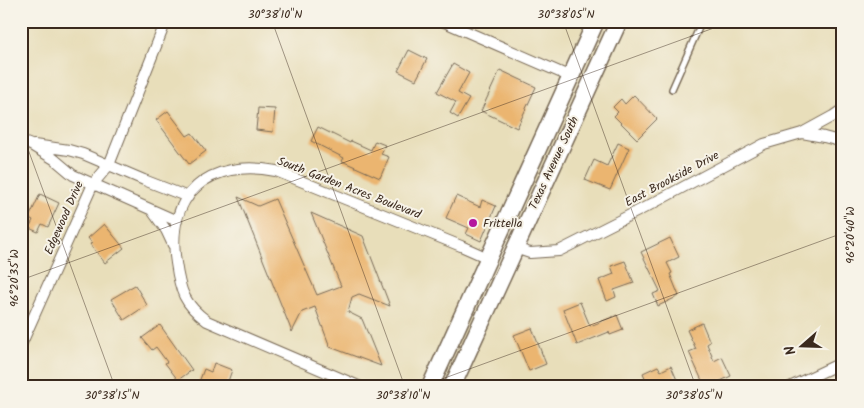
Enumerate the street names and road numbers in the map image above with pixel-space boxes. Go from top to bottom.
street label: Texas Avenue South [524,113,584,213]
street label: East Brookside Drive [621,146,723,212]
street label: South Garden Acres Boulevard [274,152,425,225]
street label: Edgewood Drive [39,178,89,258]

